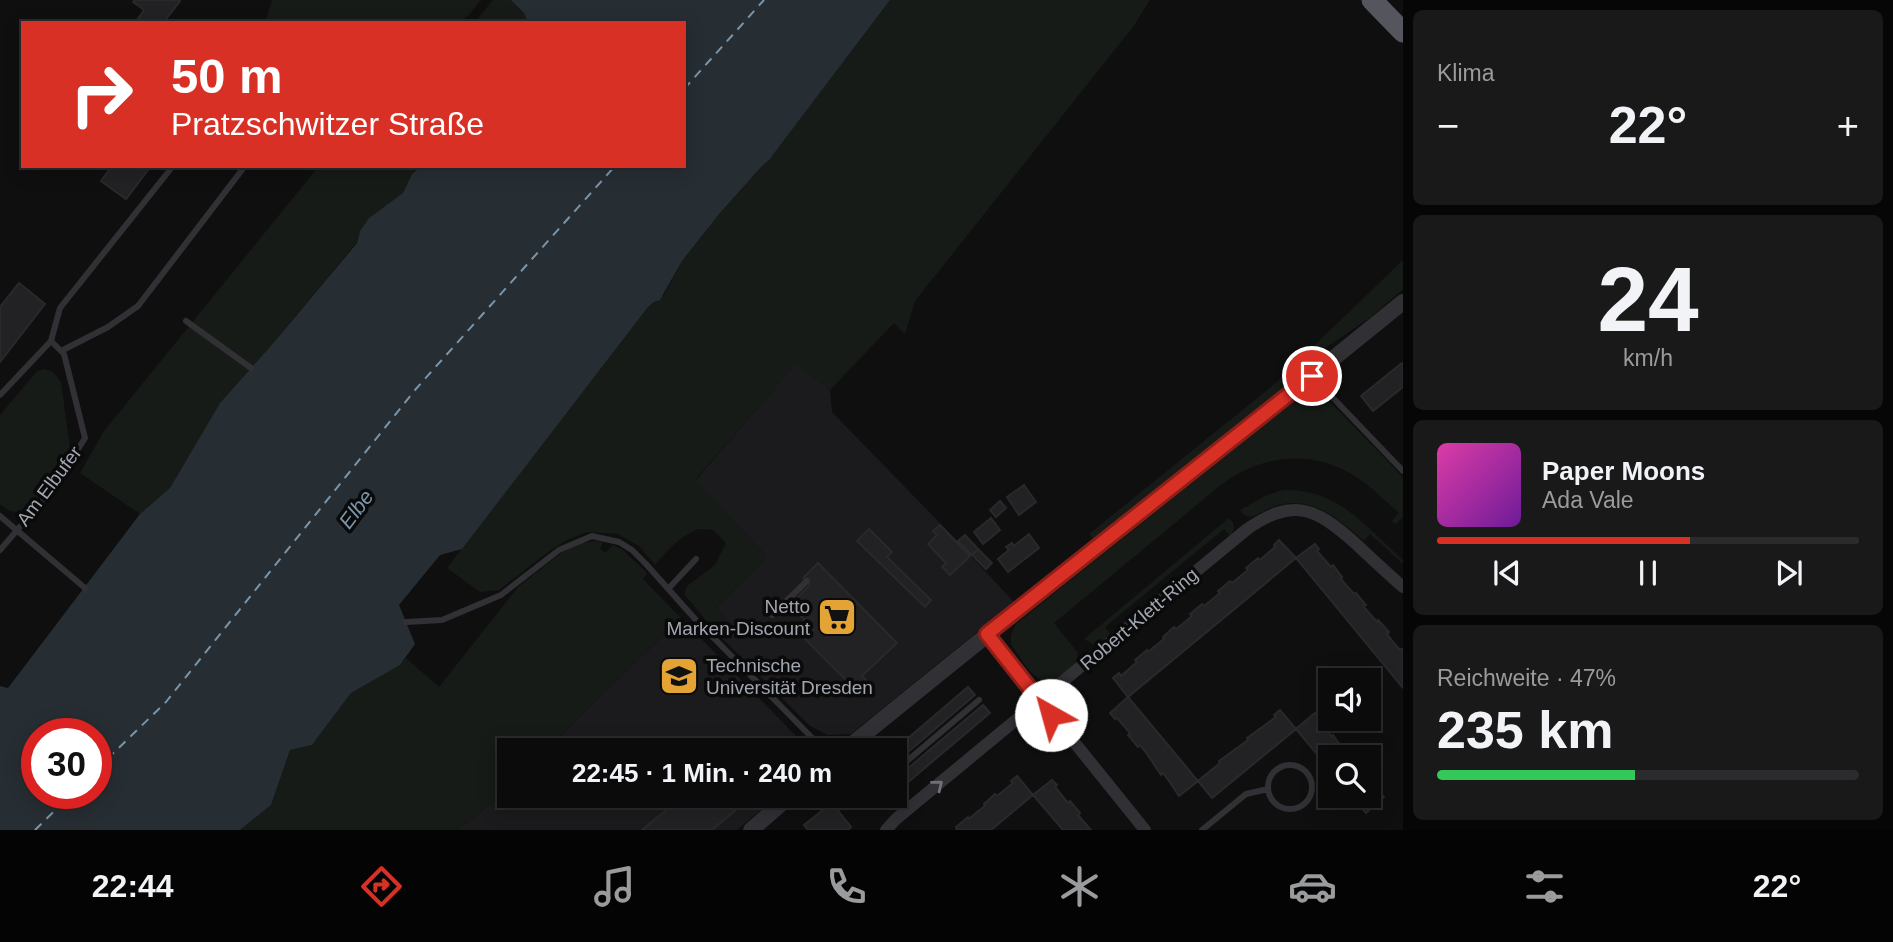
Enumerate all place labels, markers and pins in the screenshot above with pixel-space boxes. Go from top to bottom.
pin [1282,346,1342,406]
place label: Netto Marken-Discount [666,596,811,639]
supermarket icon: Netto Marken-Discount [816,596,858,638]
school or university icon: Technische Universität Dresden [658,655,700,697]
place label: Technische Universität Dresden [706,655,873,698]

